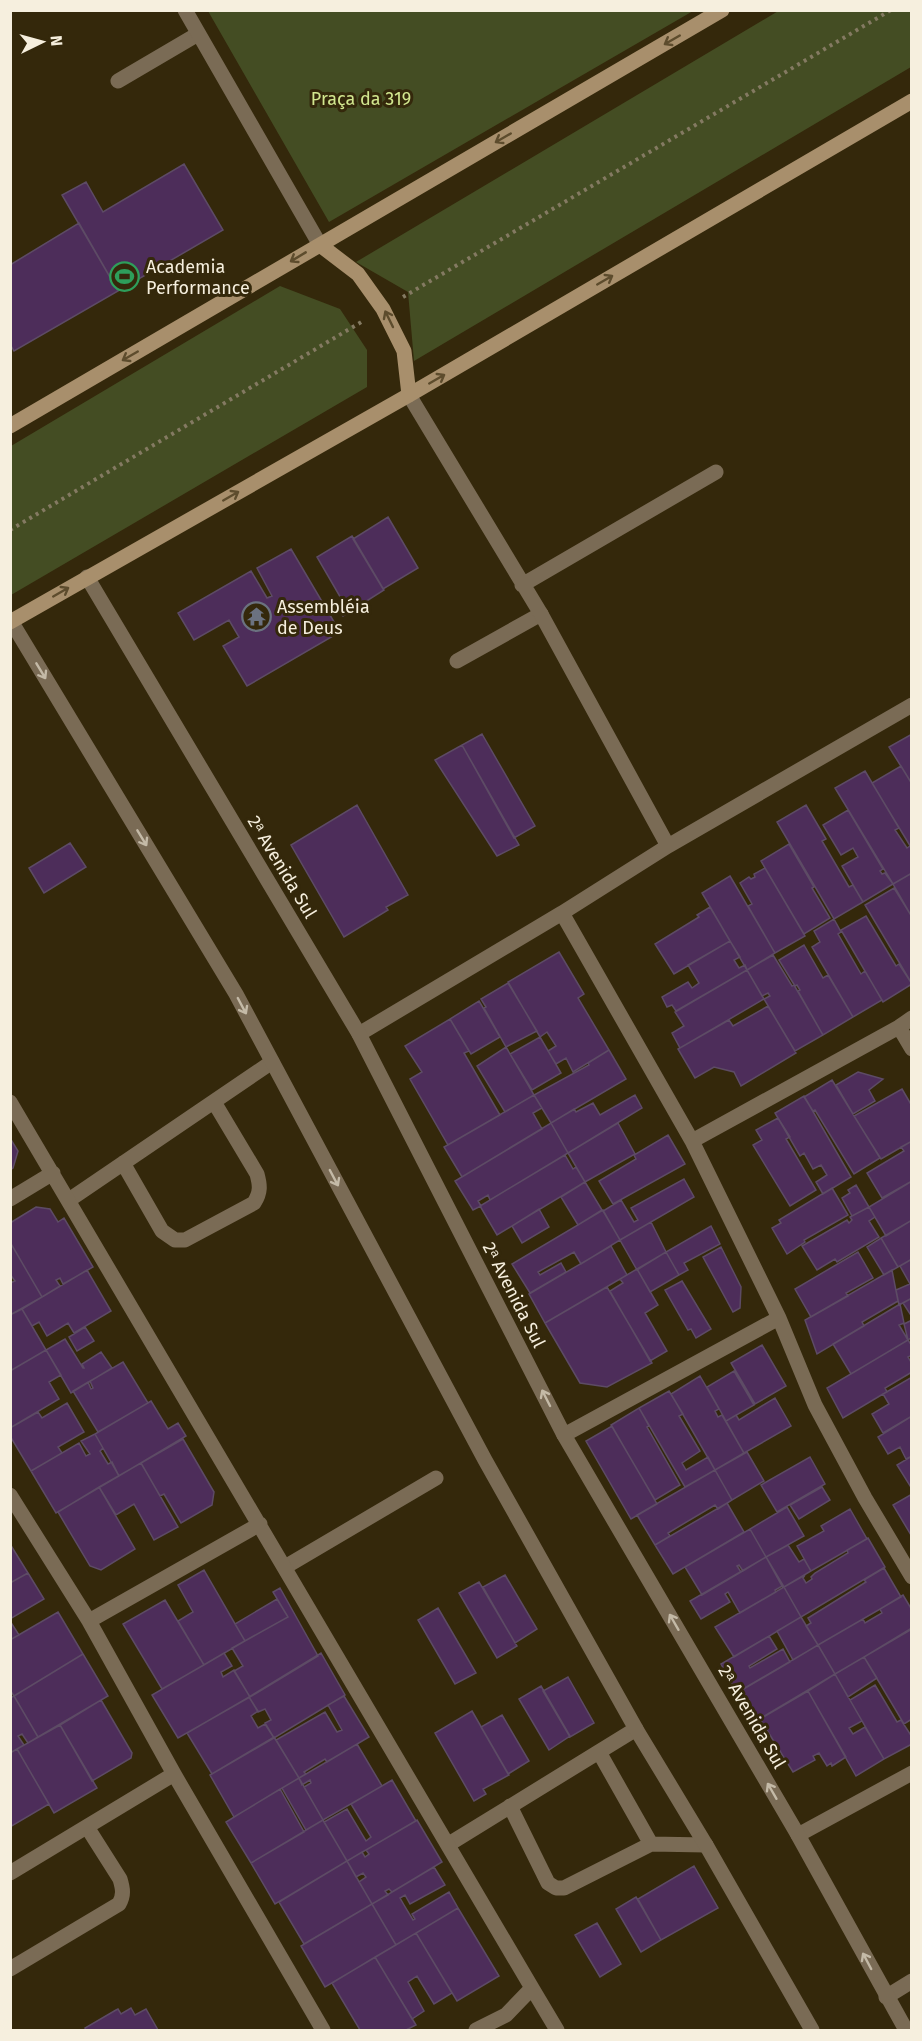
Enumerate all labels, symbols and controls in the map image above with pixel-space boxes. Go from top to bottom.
north arrow [12,12,72,72]
one-way arrow [664,34,681,46]
text: N [47,35,66,47]
park label: Praça da 319 [311,88,411,110]
one-way arrow [495,132,512,144]
one-way arrow [290,252,307,264]
place label: Academia Performance [146,256,250,299]
sports icon: Academia Performance [109,261,141,293]
one-way arrow [596,274,613,286]
one-way arrow [382,311,394,329]
one-way arrow [122,350,139,362]
one-way arrow [428,373,445,385]
one-way arrow [222,490,239,502]
one-way arrow [52,586,69,598]
place label: Assembléia de Deus [277,596,370,639]
temple icon: Assembléia de Deus [240,601,272,633]
one-way arrow [36,662,48,679]
street label: 2ᵃ Avenida Sul [243,812,321,922]
one-way arrow [136,829,148,846]
one-way arrow [236,997,248,1014]
one-way arrow [329,1168,340,1186]
street label: 2ᵃ Avenida Sul [478,1238,550,1352]
one-way arrow [539,1390,551,1408]
one-way arrow [668,1614,680,1631]
street label: 2ᵃ Avenida Sul [714,1661,790,1773]
one-way arrow [766,1783,778,1800]
one-way arrow [861,1953,872,1971]

